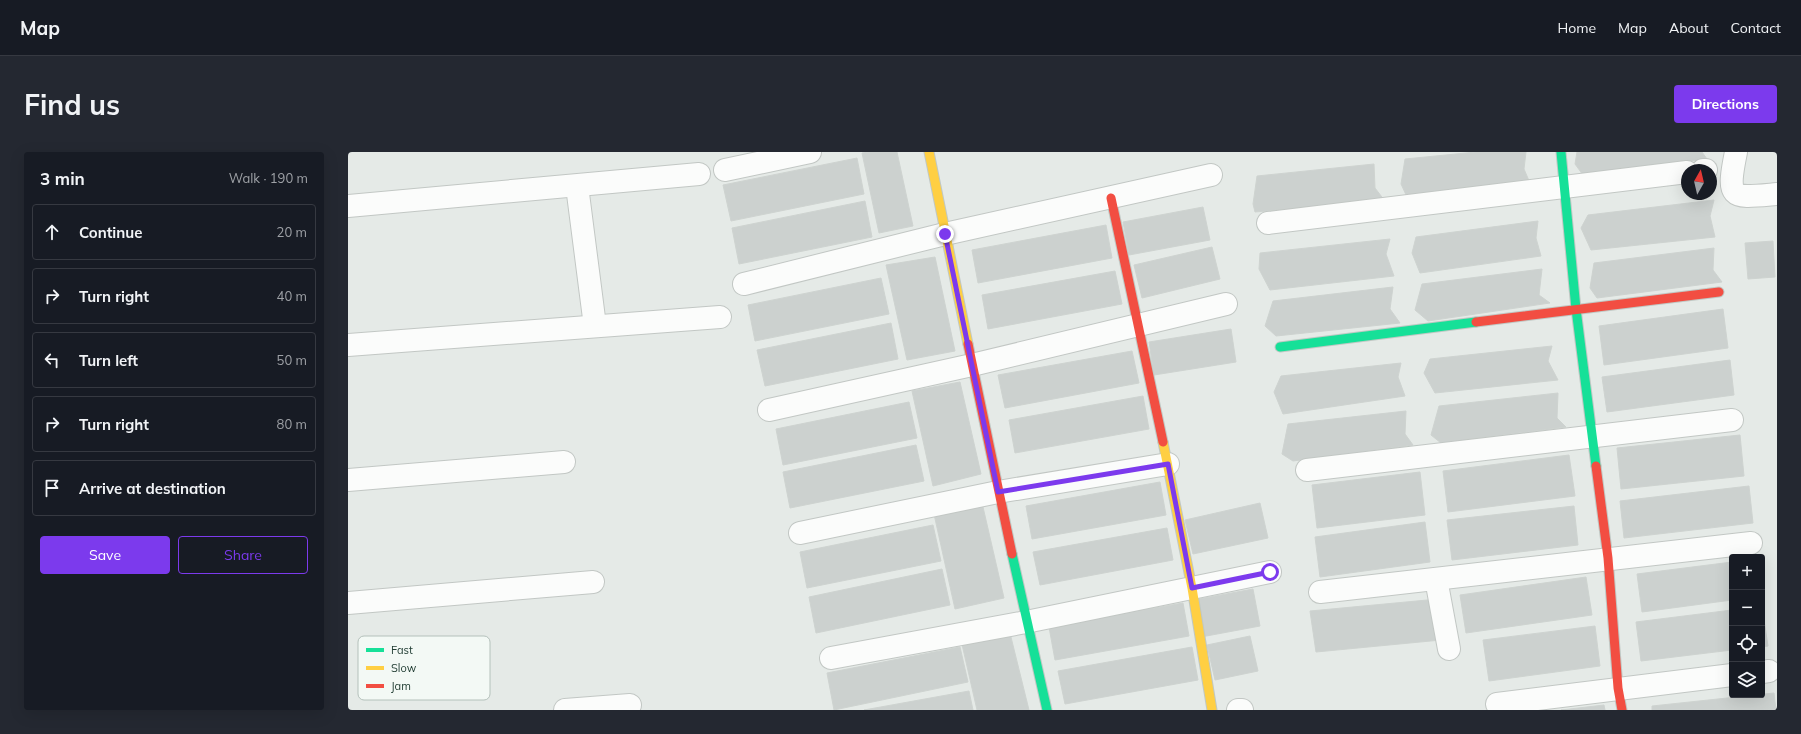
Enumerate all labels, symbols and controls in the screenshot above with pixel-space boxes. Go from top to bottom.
text: Map [20,16,60,40]
text: Home [1557,19,1596,37]
text: Map [1618,19,1647,37]
text: About [1669,19,1709,37]
text: Contact [1731,19,1781,37]
button: Directions [1674,85,1777,123]
text: Find us [24,87,120,122]
north arrow [1681,164,1717,200]
text: 3 min [40,168,85,189]
text: Walk · 190 m [229,170,308,186]
icon: ahead [41,221,63,243]
text: Continue [79,223,142,242]
text: 20 m [277,224,307,240]
route end [936,225,954,243]
icon: right [41,285,63,307]
text: Turn right [79,287,149,306]
text: 40 m [277,288,307,304]
icon: left [41,349,63,371]
text: Turn left [79,351,138,370]
text: 50 m [277,352,307,368]
icon: right [41,413,63,435]
text: Turn right [79,415,149,434]
text: 80 m [277,416,307,432]
icon: arrive [41,477,63,499]
text: Arrive at destination [79,479,226,498]
button: Save [40,536,170,574]
button: Share [178,536,308,574]
map controls [1729,554,1765,698]
button: + [1729,554,1765,590]
route start [1261,563,1279,581]
button: − [1729,590,1765,626]
button: locate [1729,626,1765,662]
legend [358,636,490,700]
text: Fast [391,643,413,657]
text: Slow [391,661,417,675]
button: layers [1729,662,1765,698]
text: Jam [391,679,411,693]

